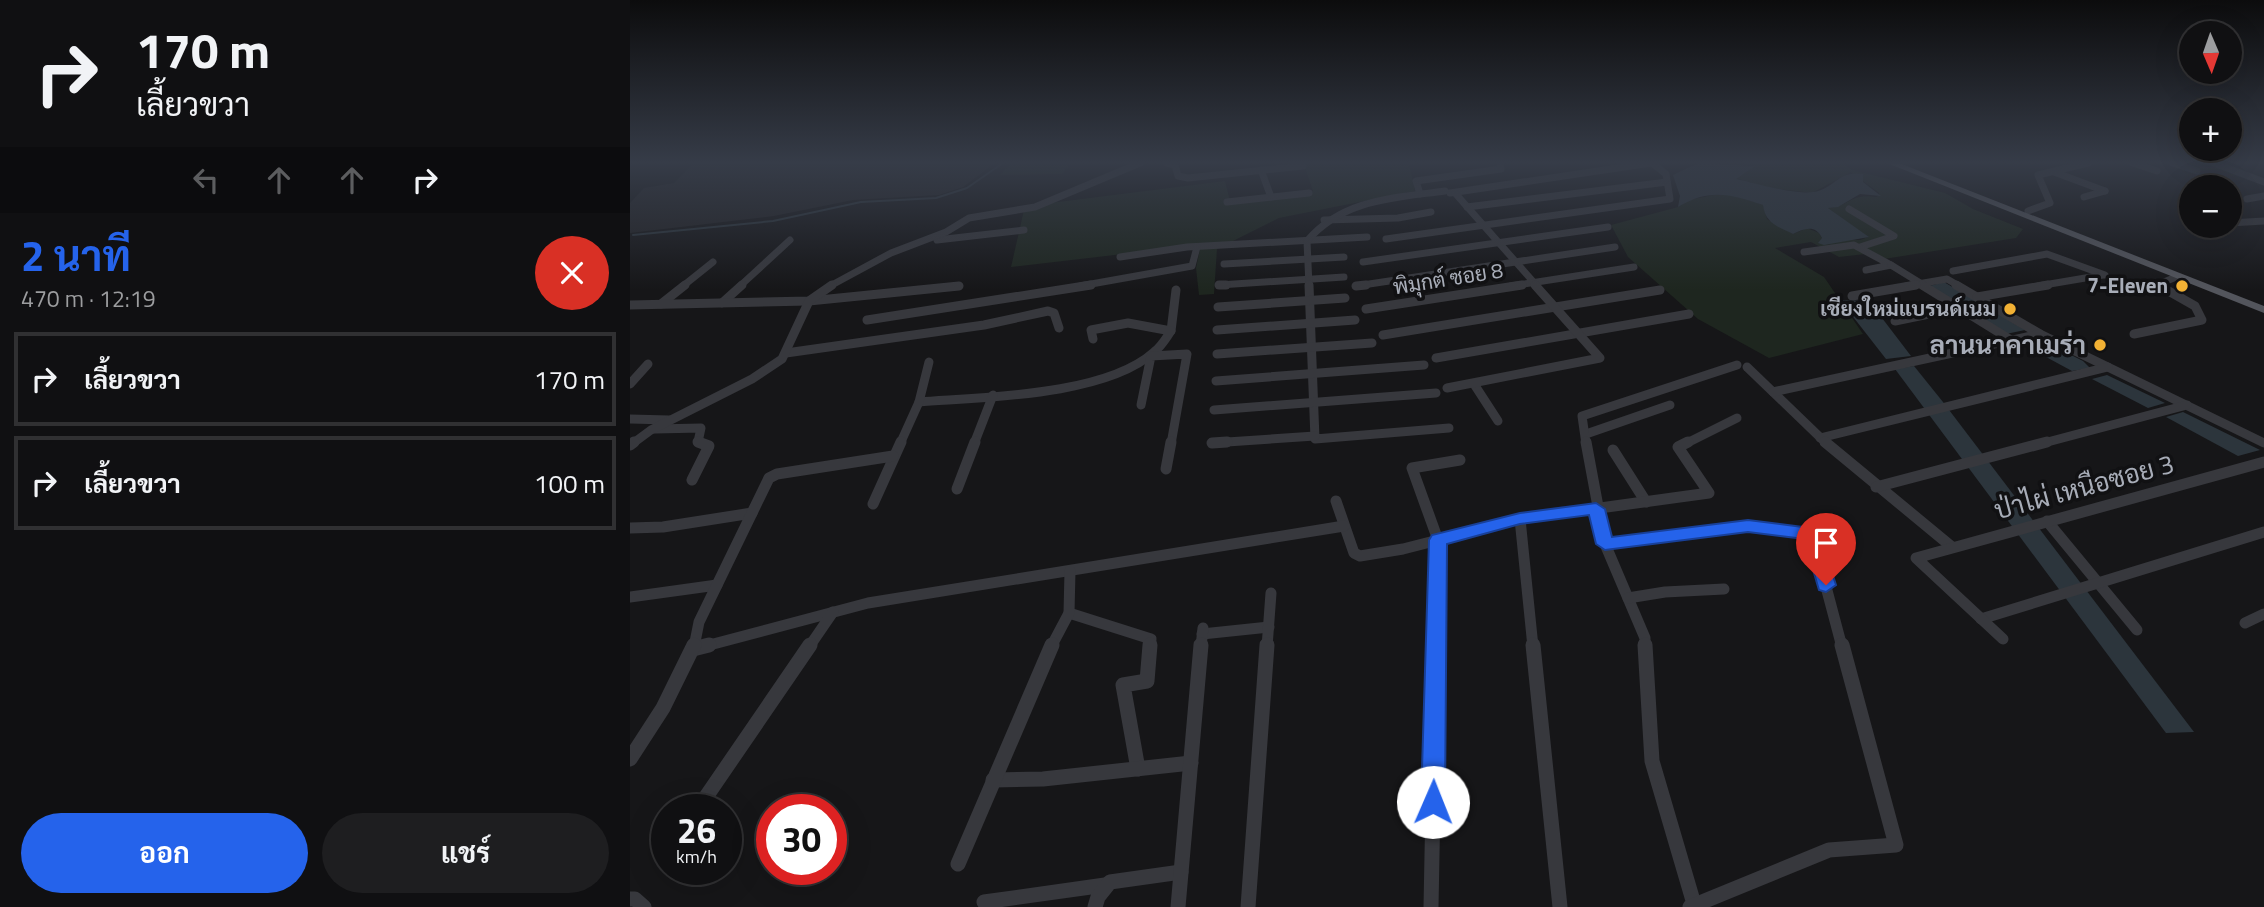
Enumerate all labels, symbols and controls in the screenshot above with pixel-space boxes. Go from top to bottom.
text: 170 m [136,12,270,87]
north arrow [2179,21,2242,84]
map controls [2179,21,2242,238]
icon: right [21,28,112,119]
text: เลี้ยวขวา [136,80,250,128]
button: + [2179,98,2242,161]
icon: left [187,161,225,199]
icon: ahead [260,161,298,199]
icon: ahead [333,161,371,199]
icon: right [406,161,444,199]
button: − [2179,175,2242,238]
text: 2 นาที [21,223,131,287]
button: close [535,236,609,310]
street label: พิมุกต์ ซอย 8 [1390,253,1505,303]
place label: 7-Eleven [2087,269,2168,301]
marker: 7-Eleven [2174,278,2190,294]
text: 470 m · 12:19 [21,281,156,316]
place label: เชียงใหม่แบรนด์เนม [1820,292,1996,324]
marker: เชียงใหม่แบรนด์เนม [2002,301,2018,317]
place label: ลานนาคาเมร่า [1930,325,2086,364]
marker: ลานนาคาเมร่า [2092,337,2108,353]
icon: right [25,360,63,398]
text: เลี้ยวขวา [84,360,181,399]
text: 170 m [534,360,605,399]
street label: ป่าไผ่ เหนือซอย 3 [1990,444,2178,529]
icon: right [25,464,63,502]
text: เลี้ยวขวา [84,464,181,503]
text: 100 m [534,464,605,503]
pin [1796,513,1856,585]
icon: arrive [1807,524,1845,562]
position arrow [1396,765,1470,839]
speed limit sign: 30 [756,794,847,885]
text: 26 [677,803,716,857]
button: ออก [21,813,308,893]
button: แชร์ [322,813,609,893]
text: km/h [676,843,717,870]

